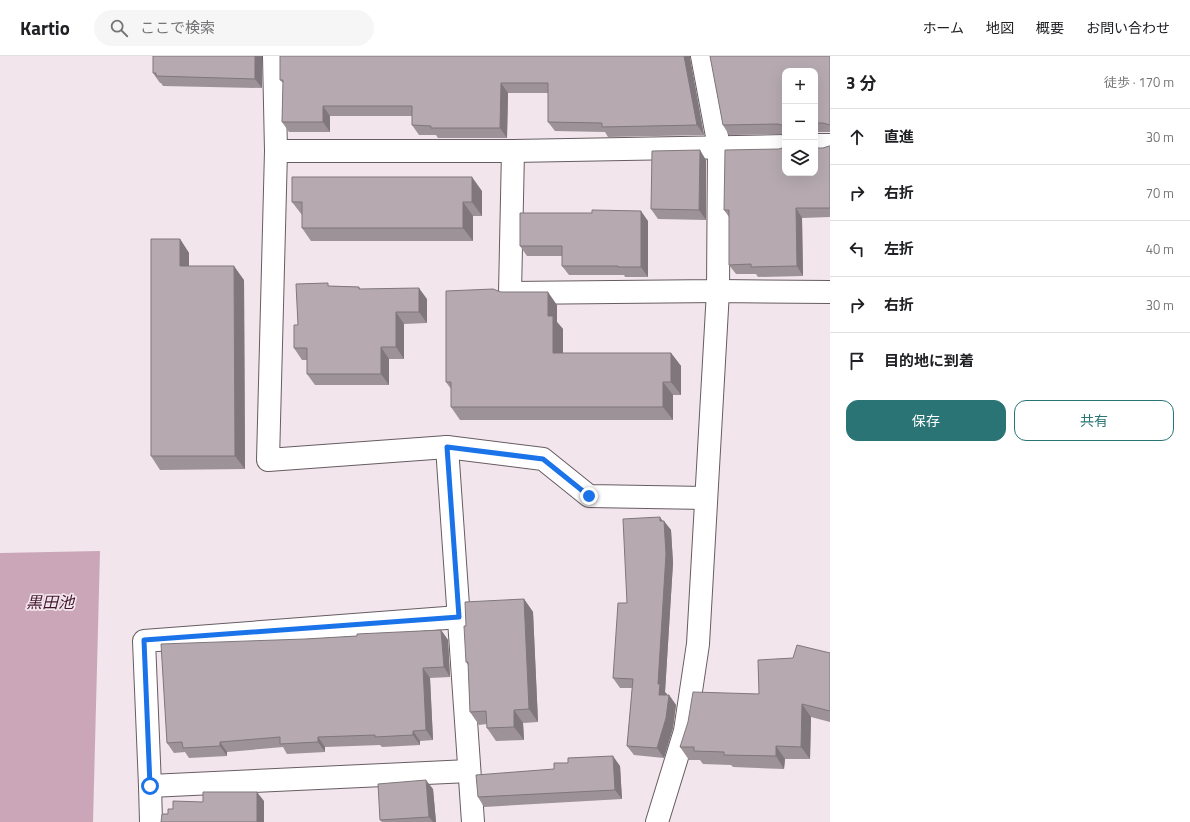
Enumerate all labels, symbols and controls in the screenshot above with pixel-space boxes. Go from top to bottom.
search box [94,10,374,46]
text: Kartio [20,13,70,42]
text: ここで検索 [140,16,215,39]
icon: search [108,17,130,39]
text: ホーム [922,17,964,38]
text: 地図 [986,17,1014,38]
text: 概要 [1036,17,1064,38]
text: お問い合わせ [1086,17,1170,38]
map controls [782,68,818,176]
button: + [782,68,818,104]
text: 3 分 [846,70,876,96]
text: 徒歩 · 170 m [1104,72,1174,92]
button: − [782,104,818,140]
text: 直進 [884,125,914,148]
icon: ahead [846,126,868,148]
text: 30 m [1146,127,1174,147]
button: layers [782,140,818,176]
text: 右折 [884,181,914,204]
icon: right [846,182,868,204]
text: 70 m [1146,183,1174,203]
text: 左折 [884,237,914,260]
icon: left [846,238,868,260]
text: 40 m [1146,239,1174,259]
text: 右折 [884,293,914,316]
icon: right [846,294,868,316]
text: 30 m [1146,295,1174,315]
text: 目的地に到着 [884,349,974,372]
icon: arrive [846,350,868,372]
button: 保存 [846,400,1006,441]
button: 共有 [1014,400,1174,441]
route end [580,487,598,505]
water label: 黒田池 [26,590,76,614]
route start [141,777,159,795]

